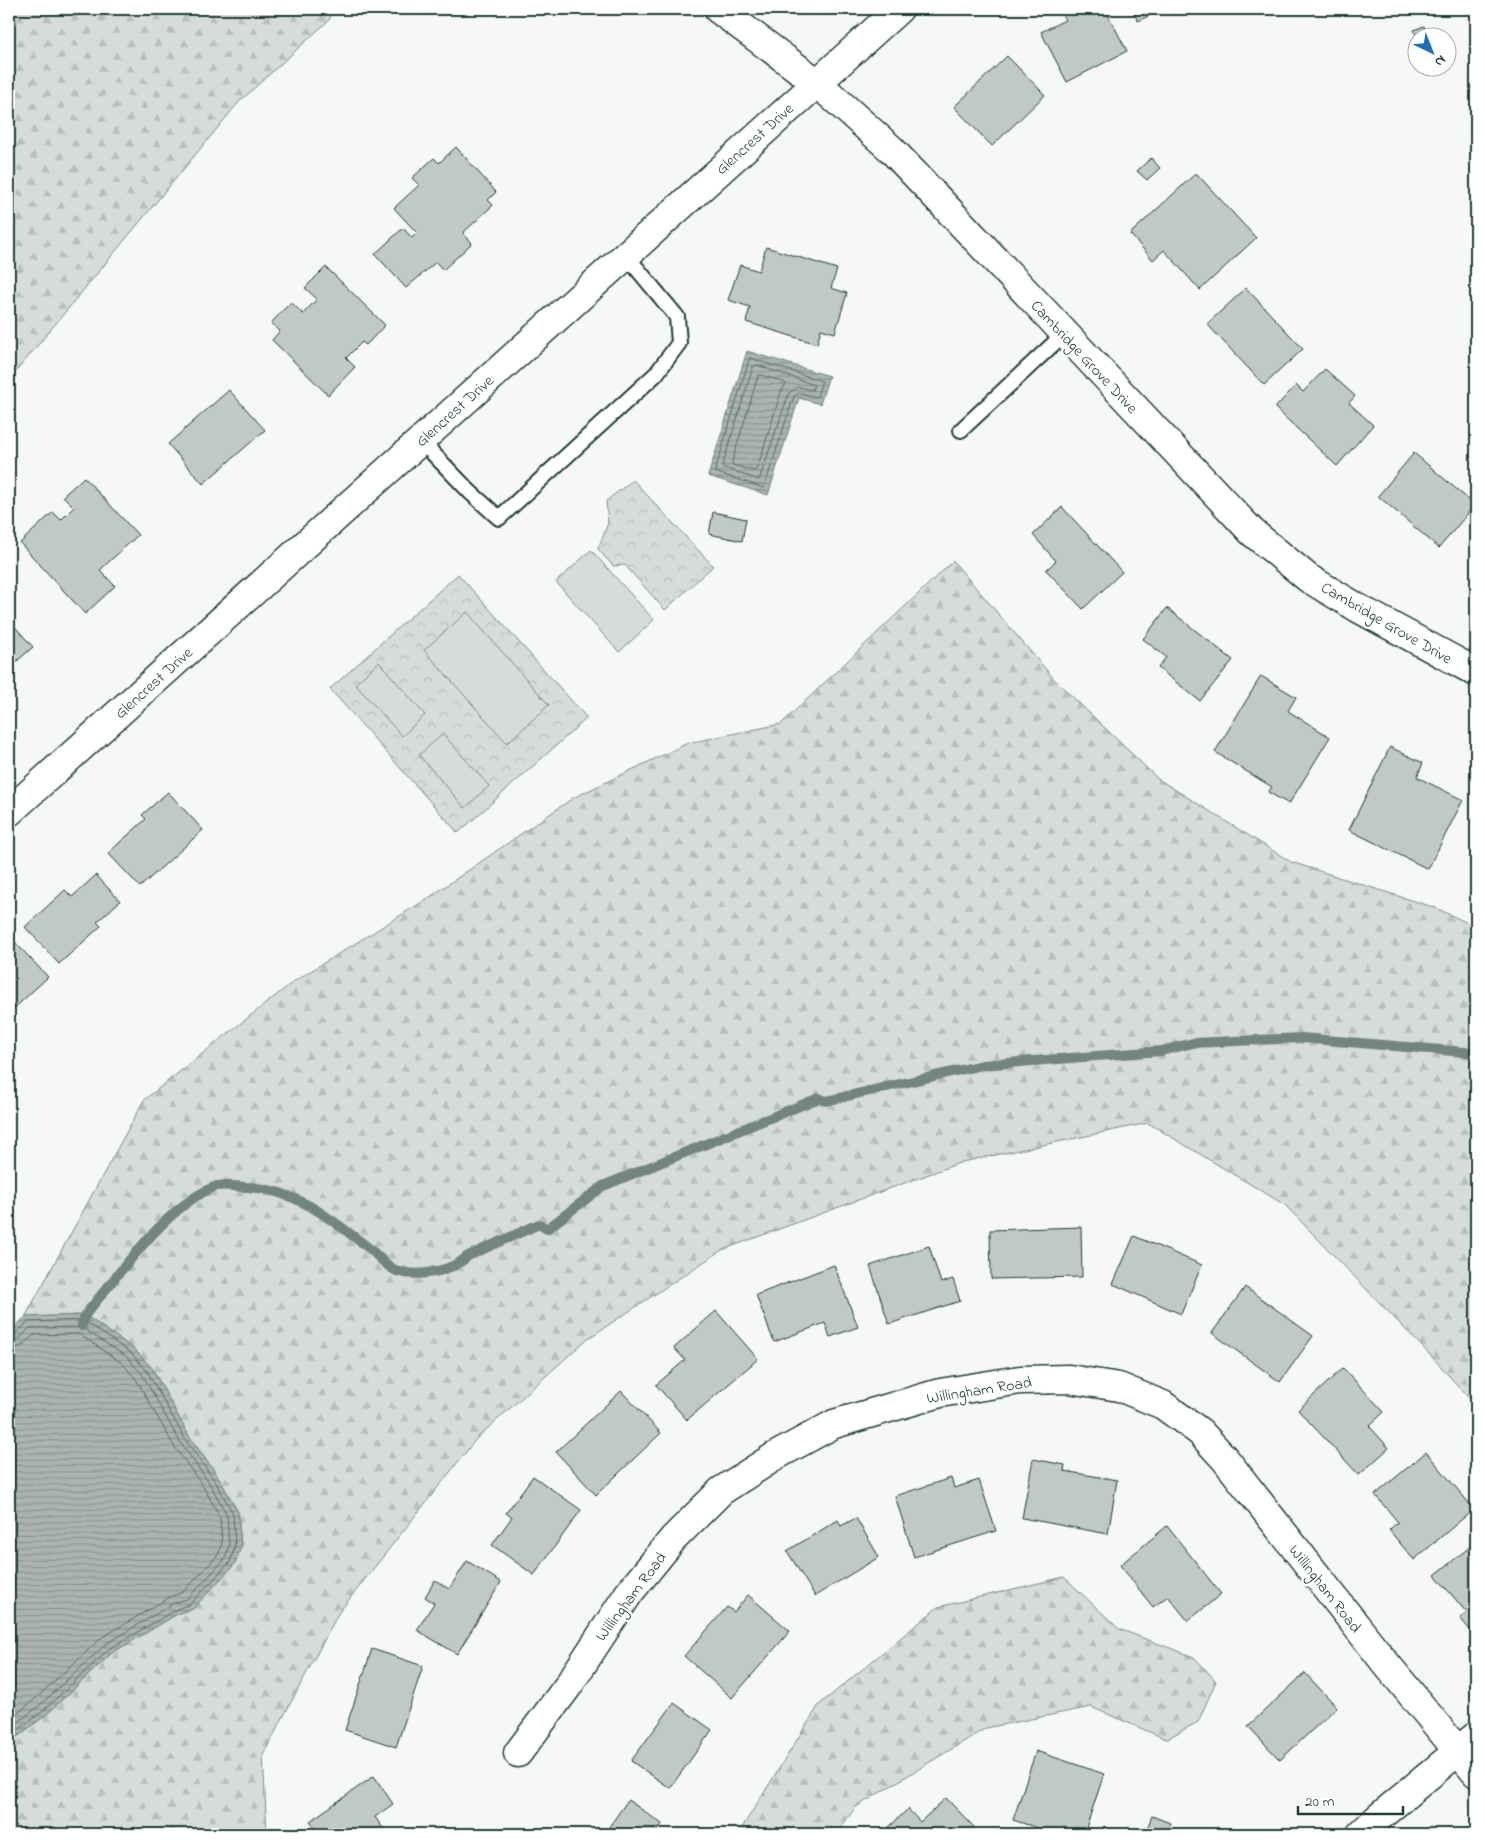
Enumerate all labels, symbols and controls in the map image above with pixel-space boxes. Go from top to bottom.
north arrow [1408,28,1458,78]
text: N [1429,50,1450,71]
street label: Glencrest Drive [711,97,800,181]
street label: Cambridge Grove Drive [1024,295,1143,420]
street label: Glencrest Drive [411,369,500,453]
street label: Cambridge Grove Drive [1316,576,1457,672]
street label: Glencrest Drive [110,641,199,725]
street label: Willingham Road [925,1371,1034,1411]
street label: Willingham Road [1282,1540,1367,1638]
street label: Willingham Road [590,1548,673,1647]
scale bar [1298,1783,1402,1815]
text: 20 m [1305,1791,1335,1813]

